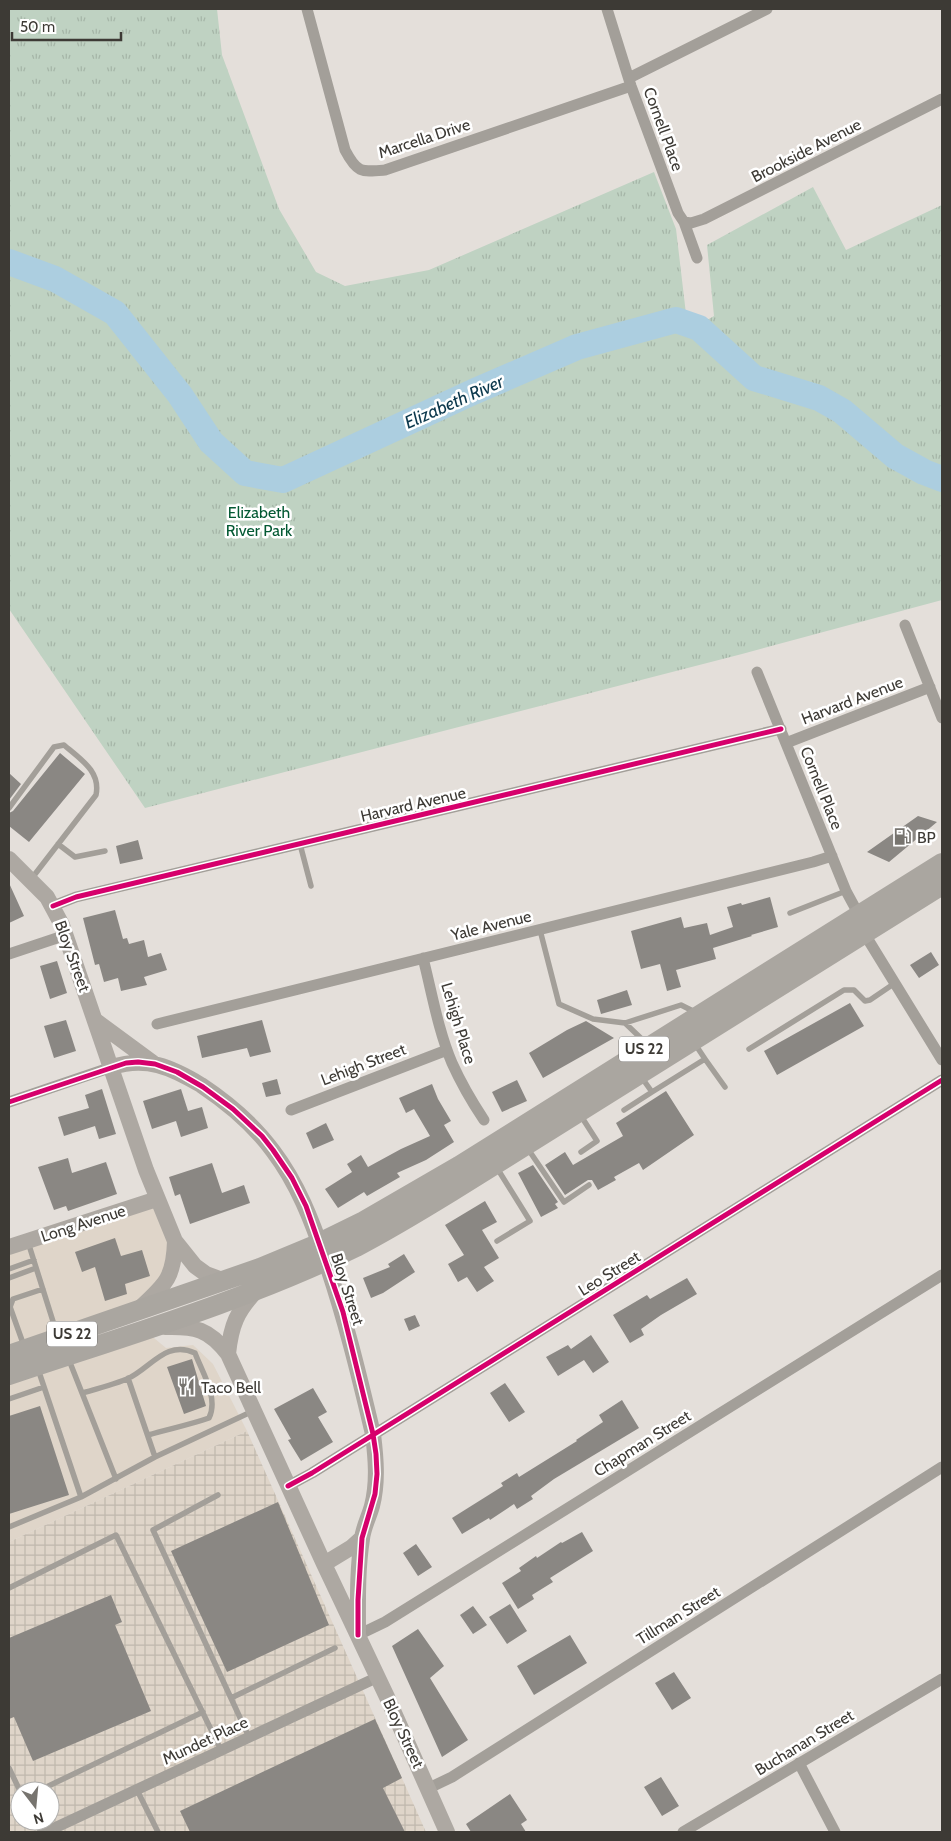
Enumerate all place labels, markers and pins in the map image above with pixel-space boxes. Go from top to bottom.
fuel station icon: BP [893,827,913,847]
place label: BP [917,828,936,847]
restaurant icon: Taco Bell [177,1377,197,1397]
place label: Taco Bell [201,1378,261,1397]

